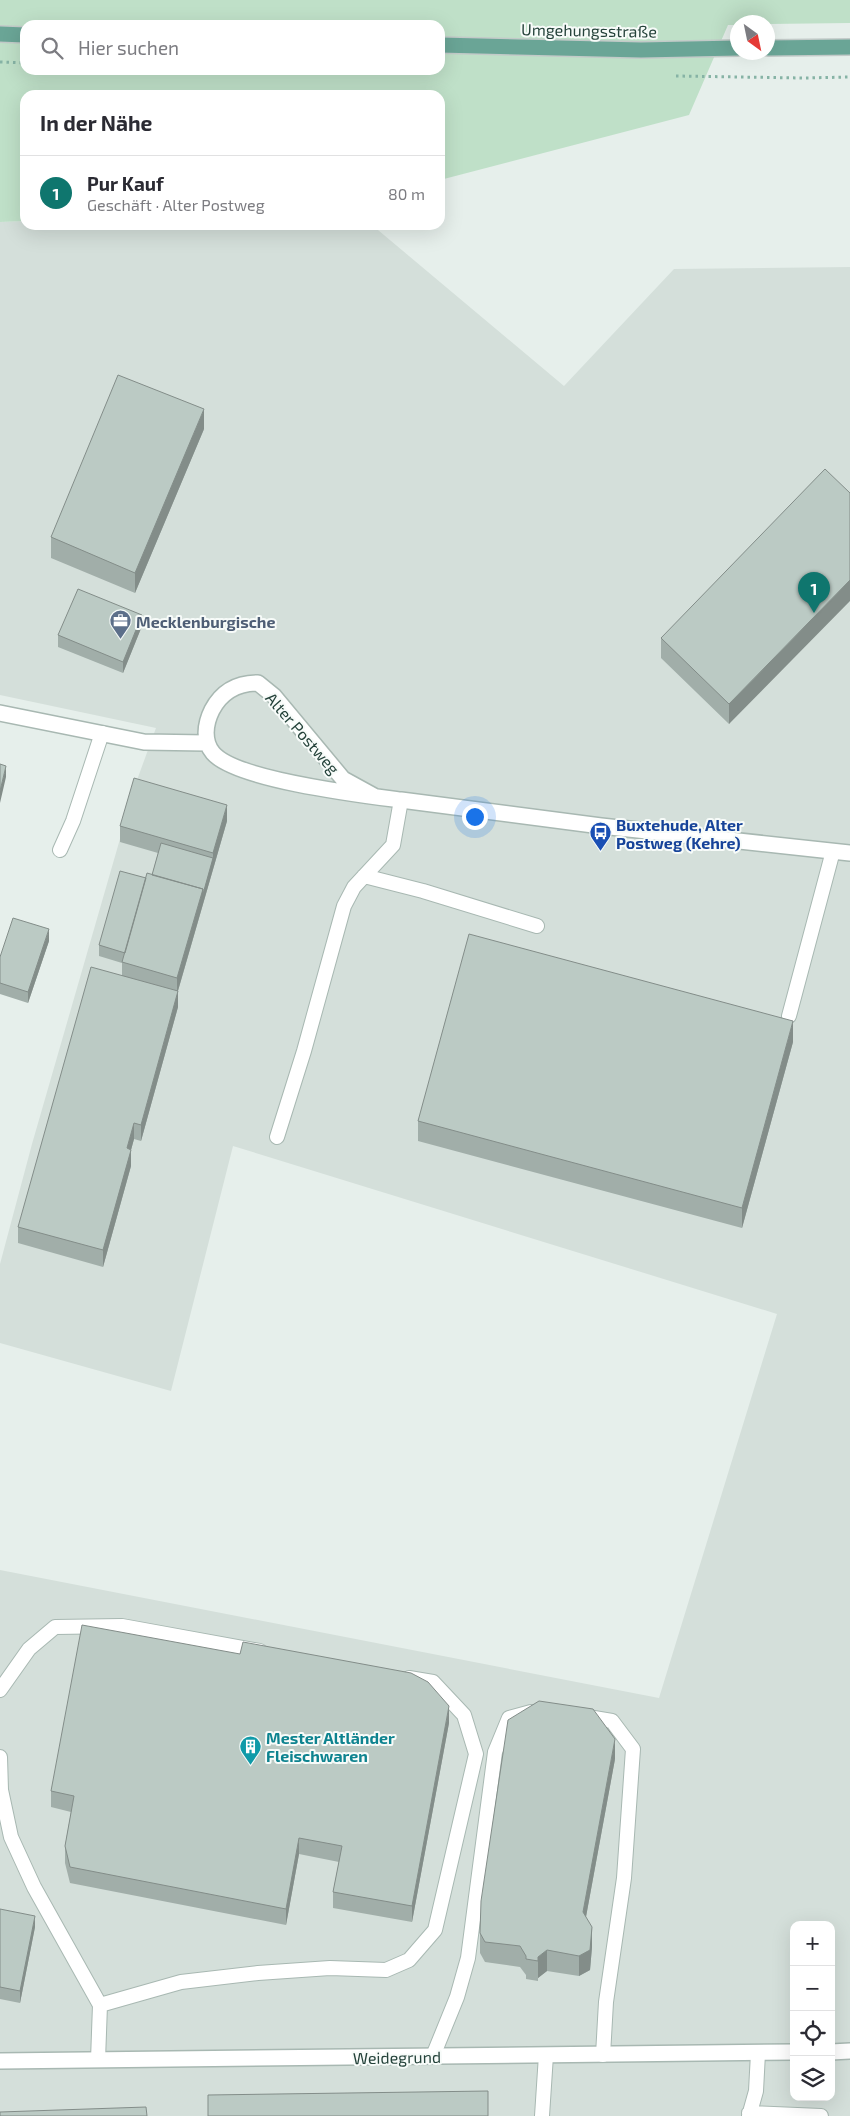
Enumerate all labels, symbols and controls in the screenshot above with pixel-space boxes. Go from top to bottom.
north arrow [730,15,775,60]
street label: Umgehungsstraße [521,19,657,41]
search box [20,20,445,75]
icon: search [38,34,66,62]
text: Hier suchen [78,36,179,59]
text: In der Nähe [40,110,152,135]
text: Pur Kauf [87,172,164,195]
text: 1 [53,184,59,203]
text: 80 m [388,184,425,203]
text: Geschäft · Alter Postweg [87,195,265,214]
pin: 1 [798,572,830,613]
office icon: Mecklenburgische [108,609,132,640]
place label: Mecklenburgische [136,612,275,631]
street label: Alter Postweg [262,688,344,778]
your location [462,804,488,830]
place label: Buxtehude, Alter Postweg (Kehre) [616,815,743,852]
bus stop icon: Buxtehude, Alter Postweg (Kehre) [588,821,612,852]
place label: Mester Altländer Fleischwaren [266,1728,395,1765]
building icon: Mester Altländer Fleischwaren [238,1734,262,1765]
map controls [790,1921,835,2101]
button: + [790,1921,835,1966]
button: − [790,1966,835,2011]
button: locate [790,2011,835,2056]
street label: Weidegrund [353,2047,441,2067]
button: layers [790,2056,835,2101]

